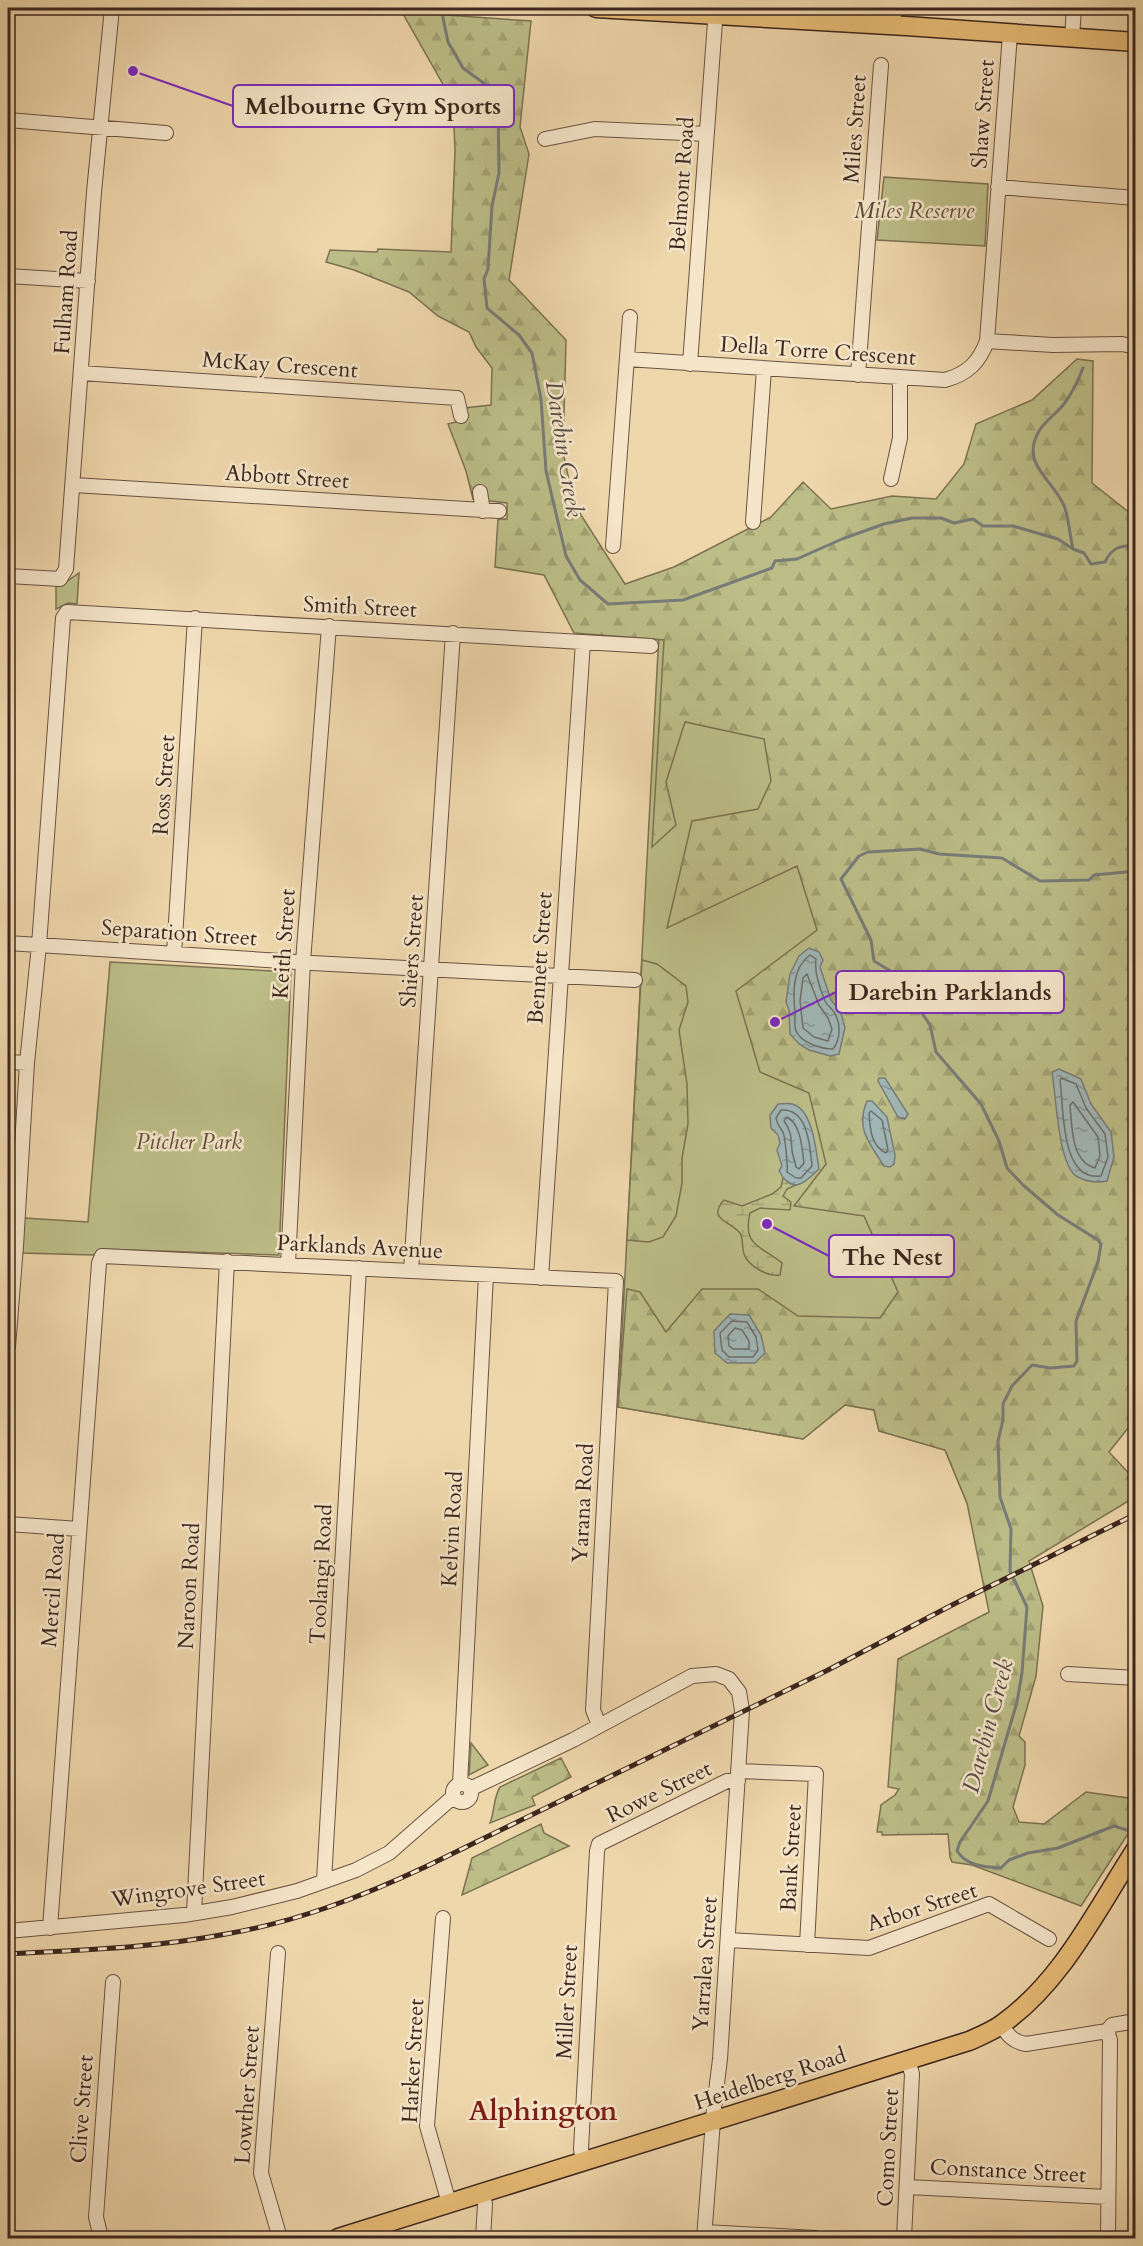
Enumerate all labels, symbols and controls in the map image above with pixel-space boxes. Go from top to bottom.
street label: Shaw Street [964,58,1002,169]
street label: Miles Street [836,74,874,184]
callout: Melbourne Gym Sports [233,85,514,127]
text: Melbourne Gym Sports [245,90,501,123]
street label: Belmont Road [662,115,702,252]
park label: Miles Reserve [854,196,975,226]
street label: Fulham Road [47,228,85,355]
street label: Della Torre Crescent [719,329,917,373]
street label: McKay Crescent [201,345,359,385]
water label: Darebin Creek [537,379,591,520]
street label: Abbott Street [224,458,350,496]
street label: Smith Street [302,589,418,625]
street label: Ross Street [146,734,182,836]
street label: Keith Street [265,888,303,1000]
street label: Bennett Street [520,891,560,1025]
street label: Shiers Street [393,893,431,1009]
street label: Separation Street [100,913,258,953]
callout: Darebin Parklands [836,971,1064,1013]
text: Darebin Parklands [848,976,1052,1009]
park label: Pitcher Park [136,1127,242,1157]
street label: Parklands Avenue [276,1228,444,1266]
callout: The Nest [829,1235,954,1277]
text: The Nest [842,1241,943,1274]
street label: Yarana Road [565,1442,601,1564]
street label: Kelvin Road [434,1470,470,1588]
street label: Toolangi Road [302,1503,340,1645]
street label: Naroon Road [171,1522,207,1650]
street label: Mercil Road [34,1531,72,1648]
water label: Darebin Creek [954,1655,1022,1797]
street label: Rowe Street [601,1754,717,1830]
street label: Bank Street [773,1803,809,1913]
street label: Wingrove Street [108,1863,267,1915]
street label: Arbor Street [863,1875,981,1939]
street label: Yarralea Street [685,1895,725,2033]
street label: Miller Street [549,1944,585,2060]
street label: Harker Street [395,1998,431,2124]
street label: Lowther Street [227,2025,267,2165]
street label: Heidelberg Road [690,2040,850,2118]
street label: Clive Street [63,2054,101,2164]
street label: Como Street [870,2088,906,2208]
district label: Alphington [468,2092,618,2130]
street label: Constance Street [929,2152,1087,2190]

